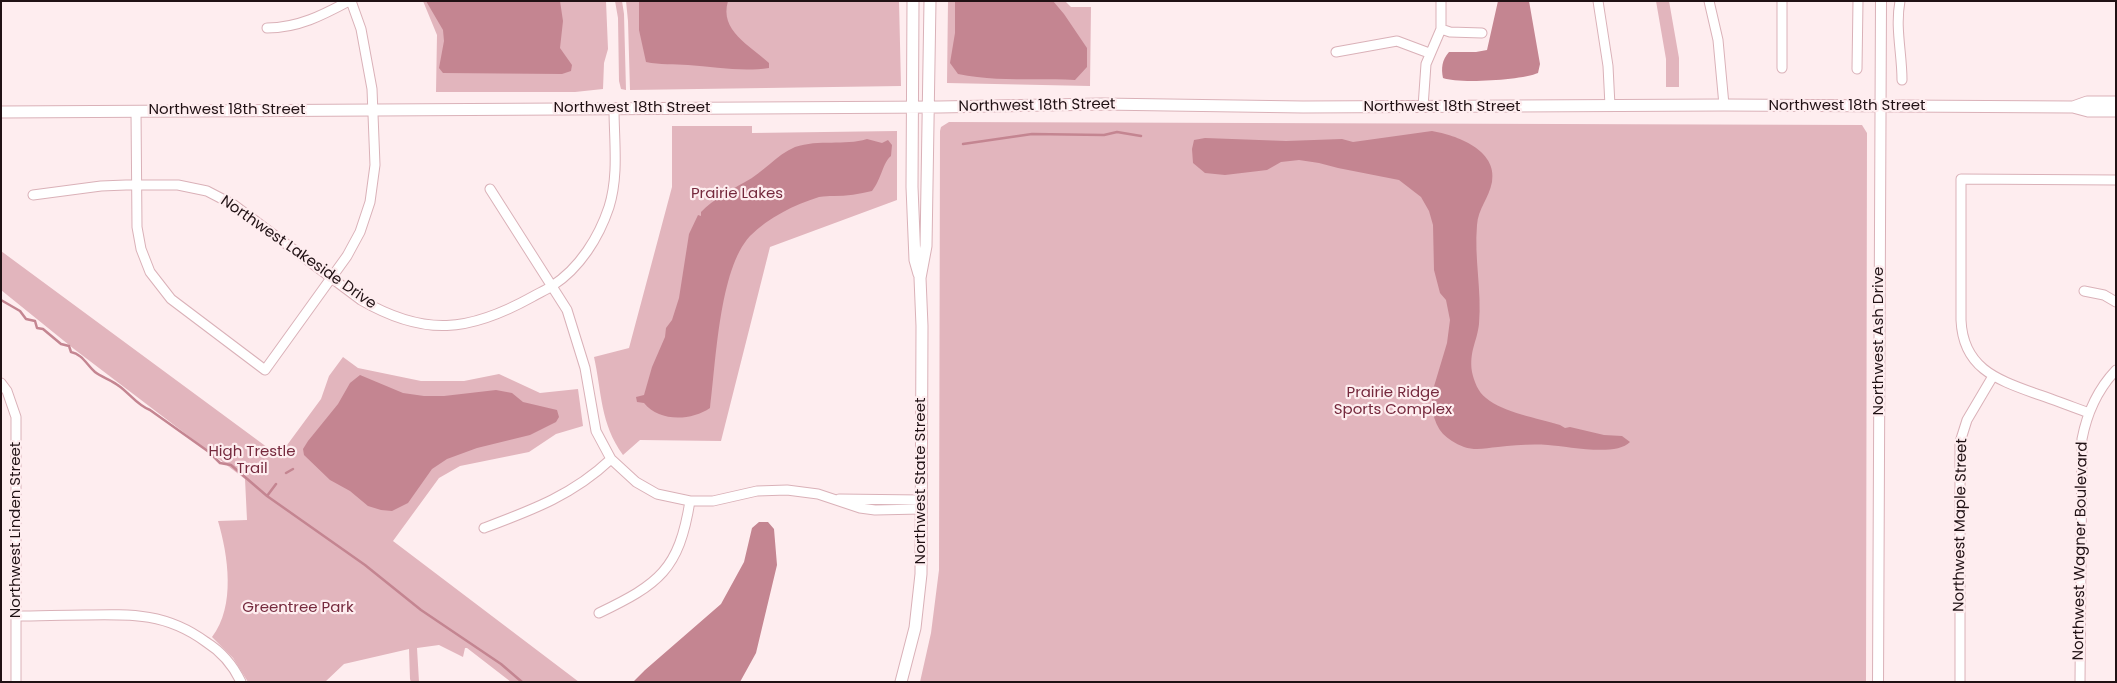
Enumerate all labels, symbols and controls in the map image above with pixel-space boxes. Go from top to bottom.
street label: Northwest 18th Street [958,96,1116,116]
street label: Northwest 18th Street [1769,97,1925,115]
street label: Northwest 18th Street [1364,98,1520,116]
street label: Northwest 18th Street [554,99,710,117]
street label: Northwest 18th Street [149,101,305,119]
park label: Prairie Lakes [691,185,783,203]
street label: Northwest Lakeside Drive [217,192,379,314]
street label: Northwest Ash Drive [1870,267,1888,415]
park label: Prairie Ridge Sports Complex [1334,384,1452,419]
street label: Northwest State Street [912,398,930,564]
street label: Northwest Maple Street [1950,438,1972,612]
street label: Northwest Wagner Boulevard [2070,441,2092,661]
street label: Northwest Linden Street [7,442,25,618]
park label: High Trestle Trail [208,443,296,478]
park label: Greentree Park [242,599,354,617]

